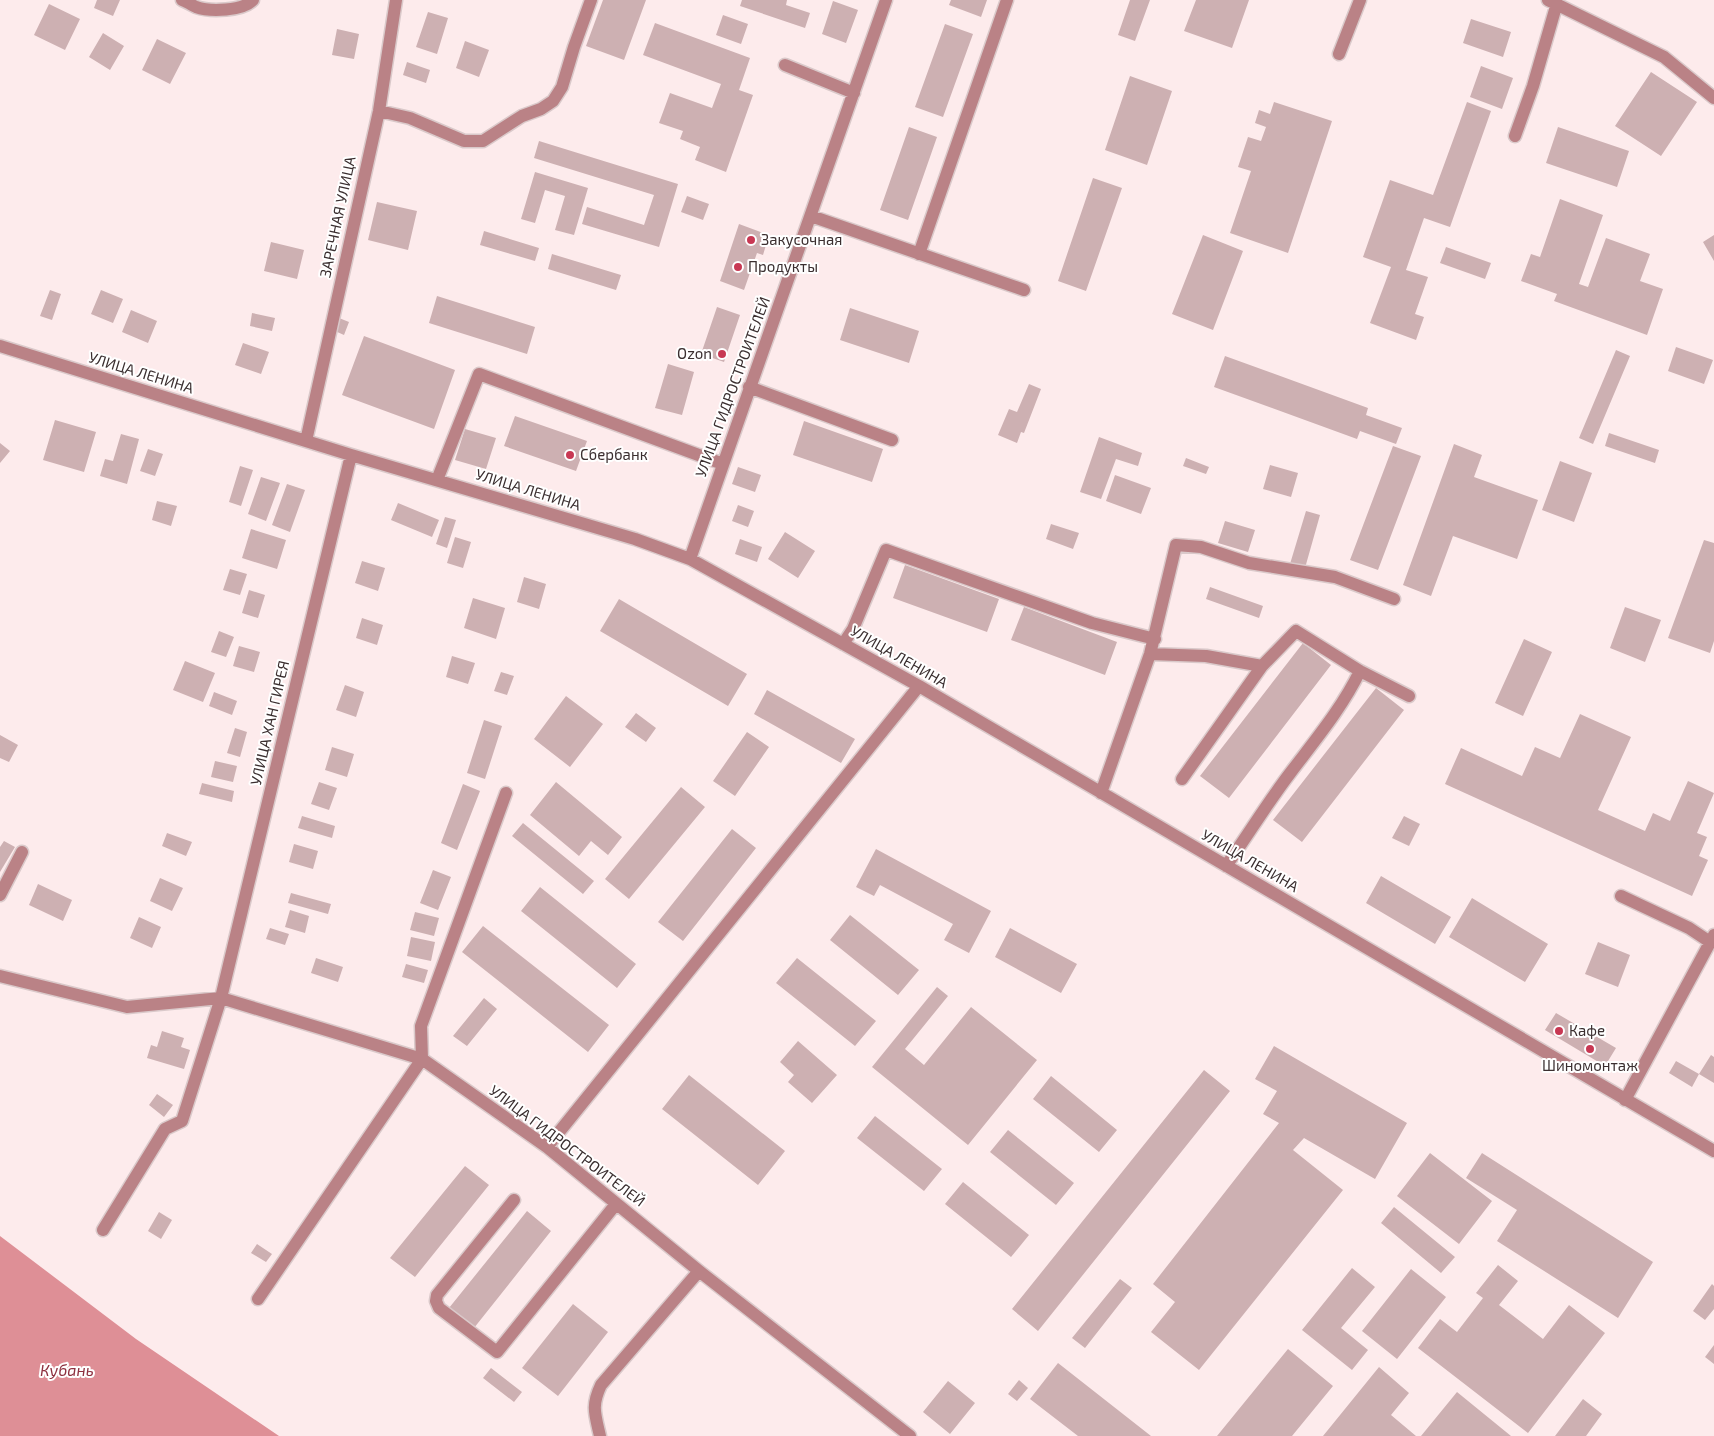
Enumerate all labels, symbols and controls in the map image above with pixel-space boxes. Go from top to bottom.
street label: ЗАРЕЧНАЯ УЛИЦА [315,154,359,279]
place label: Закусочная [761,230,842,249]
marker: Закусочная [745,234,757,246]
place label: Продукты [748,257,818,276]
marker: Продукты [732,261,744,273]
street label: УЛИЦА ГИДРОСТРОИТЕЛЕЙ [691,294,773,479]
place label: Ozon [677,344,712,362]
street label: УЛИЦА ЛЕНИНА [87,348,197,397]
marker: Ozon [716,348,728,360]
place label: Сбербанк [580,445,648,463]
marker: Сбербанк [564,449,576,461]
street label: УЛИЦА ЛЕНИНА [474,465,584,514]
street label: УЛИЦА ЛЕНИНА [848,621,952,691]
street label: УЛИЦА ХАН ГИРЕЯ [246,659,292,787]
street label: УЛИЦА ЛЕНИНА [1199,825,1303,895]
place label: Кафе [1569,1021,1605,1039]
marker: Кафе [1553,1025,1565,1037]
marker: Шиномонтаж [1584,1043,1596,1055]
place label: Шиномонтаж [1542,1056,1638,1074]
street label: УЛИЦА ГИДРОСТРОИТЕЛЕЙ [486,1081,649,1210]
water label: Кубань [40,1360,94,1379]

